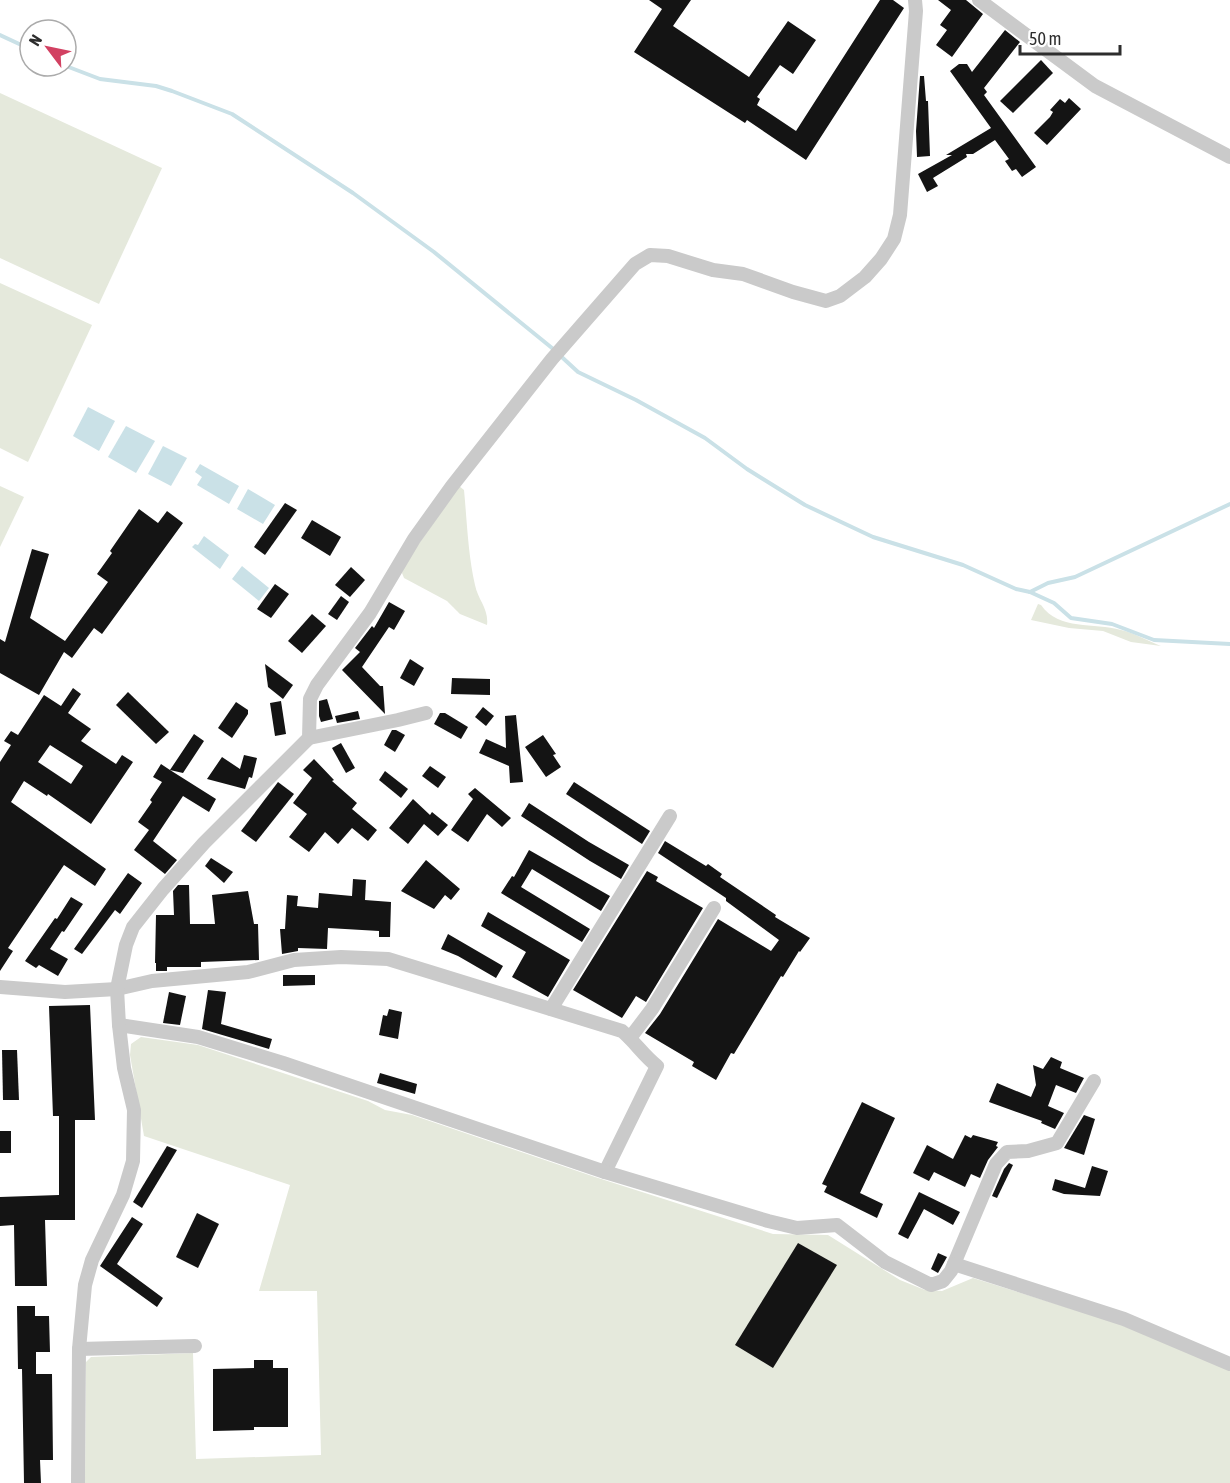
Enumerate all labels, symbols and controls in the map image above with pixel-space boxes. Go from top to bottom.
north arrow [18,18,78,78]
scale bar [1020,18,1120,56]
text: 50 m [1029,28,1061,49]
text: N [25,31,45,49]

